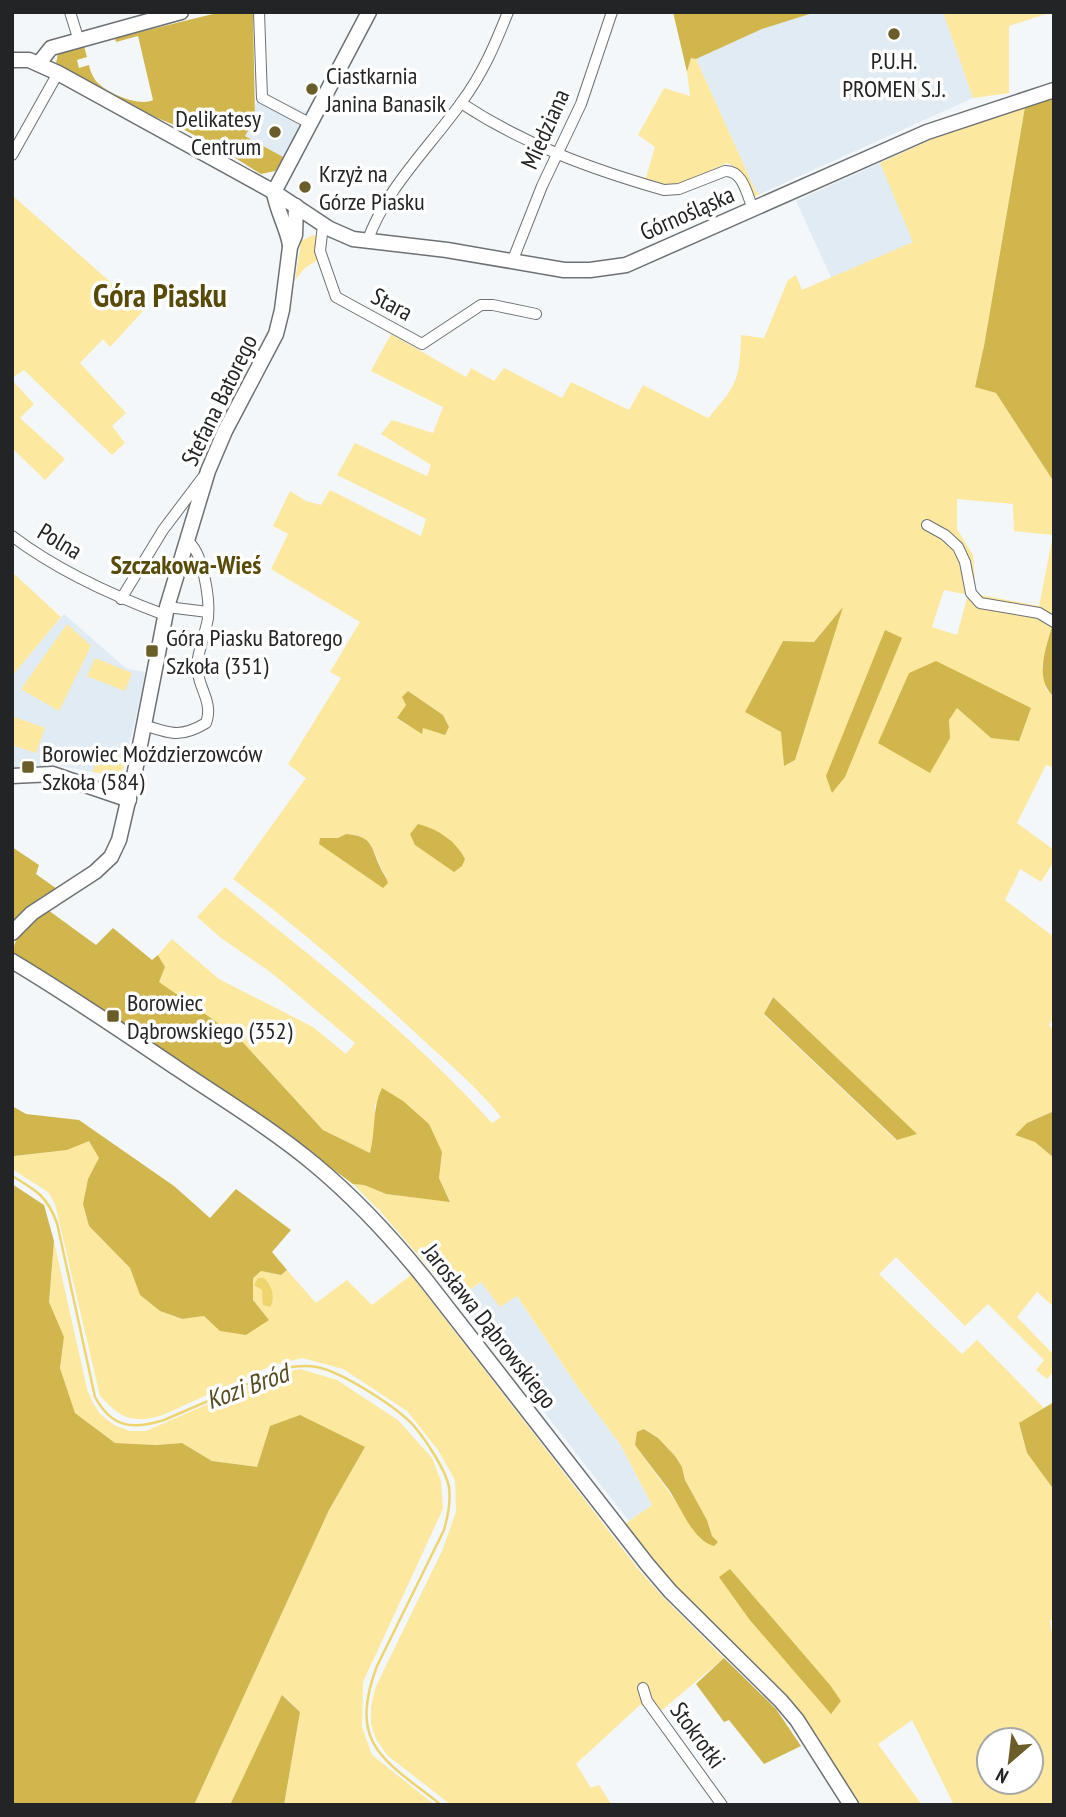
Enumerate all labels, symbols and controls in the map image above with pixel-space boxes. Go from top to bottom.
marker: P.U.H. PROMEN S.J. [886,26,902,42]
place label: P.U.H. PROMEN S.J. [842,45,946,104]
place label: Ciastkarnia Janina Banasik [325,60,447,119]
marker: Ciastkarnia Janina Banasik [304,81,320,97]
street label: Miedziana [514,84,576,174]
place label: Delikatesy Centrum [175,103,261,162]
marker: Delikatesy Centrum [267,124,283,140]
place label: Krzyż na Górze Piasku [319,158,425,217]
marker: Krzyż na Górze Piasku [297,179,313,195]
street label: Górnośląska [635,179,739,247]
district label: Góra Piasku [93,274,227,316]
street label: Stara [366,280,418,328]
street label: Stefana Batorego [174,329,264,471]
street label: Polna [32,516,88,566]
district label: Szczakowa-Wieś [111,548,261,581]
place label: Góra Piasku Batorego Szkoła (351) [166,622,343,681]
marker: Góra Piasku Batorego Szkoła (351) [144,643,160,659]
place label: Borowiec Moździerzowców Szkoła (584) [42,738,263,797]
marker: Borowiec Moździerzowców Szkoła (584) [20,759,36,775]
place label: Borowiec Dąbrowskiego (352) [127,987,293,1046]
marker: Borowiec Dąbrowskiego (352) [105,1008,121,1024]
street label: Jarosława Dąbrowskiego [415,1236,564,1415]
water label: Kozi Bród [201,1355,296,1416]
street label: Stokrotki [664,1696,732,1774]
north arrow [975,1726,1045,1796]
text: N [992,1763,1012,1789]

